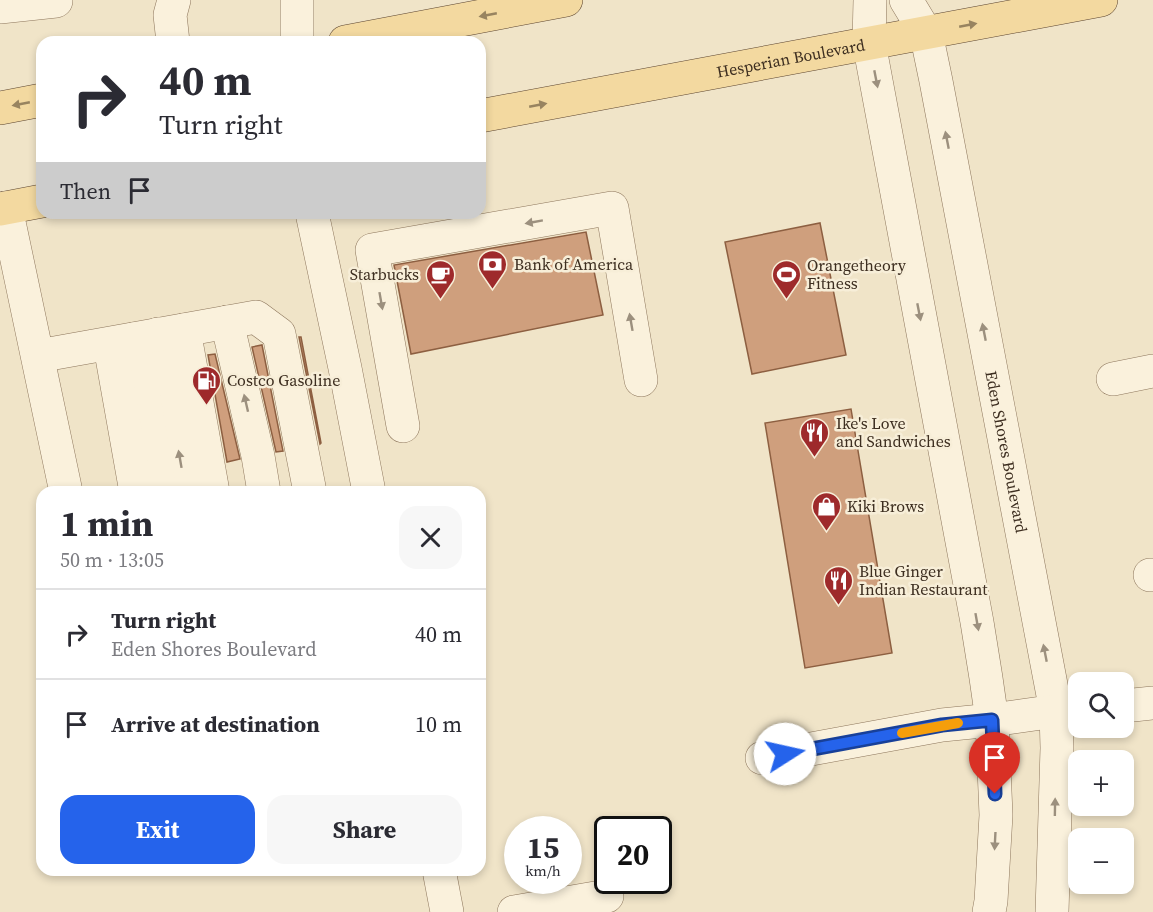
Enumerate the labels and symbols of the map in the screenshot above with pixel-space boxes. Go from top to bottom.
one-way arrow [478,11,497,20]
one-way arrow [959,20,978,29]
street label: Hesperian Boulevard [715,33,867,83]
one-way arrow [872,70,881,89]
one-way arrow [11,100,30,109]
one-way arrow [528,100,547,109]
one-way arrow [942,131,951,150]
one-way arrow [524,217,543,226]
bank icon: Bank of America [477,248,509,290]
place label: Bank of America [514,253,634,275]
place label: Orangetheory Fitness [807,254,907,294]
cafe icon: Starbucks [424,258,456,300]
sports icon: Orangetheory Fitness [770,258,802,300]
place label: Starbucks [350,263,419,285]
one-way arrow [377,292,386,311]
one-way arrow [915,303,924,322]
one-way arrow [627,312,636,331]
one-way arrow [979,322,988,341]
fuel station icon: Costco Gasoline [190,364,222,406]
place label: Costco Gasoline [227,369,340,391]
street label: Eden Shores Boulevard [980,369,1033,535]
one-way arrow [241,393,250,412]
place label: Ike's Love and Sandwiches [836,412,951,452]
restaurant icon: Ike's Love and Sandwiches [799,416,831,458]
one-way arrow [176,449,185,468]
shop icon: Kiki Brows [810,490,842,532]
place label: Kiki Brows [847,495,924,517]
place label: Blue Ginger Indian Restaurant [859,560,988,600]
restaurant icon: Blue Ginger Indian Restaurant [822,564,854,606]
one-way arrow [973,612,982,631]
one-way arrow [1040,643,1049,662]
position arrow [753,722,817,786]
pin [969,732,1020,794]
one-way arrow [1051,798,1060,817]
speed limit sign: 20 [594,816,672,894]
one-way arrow [990,832,999,851]

